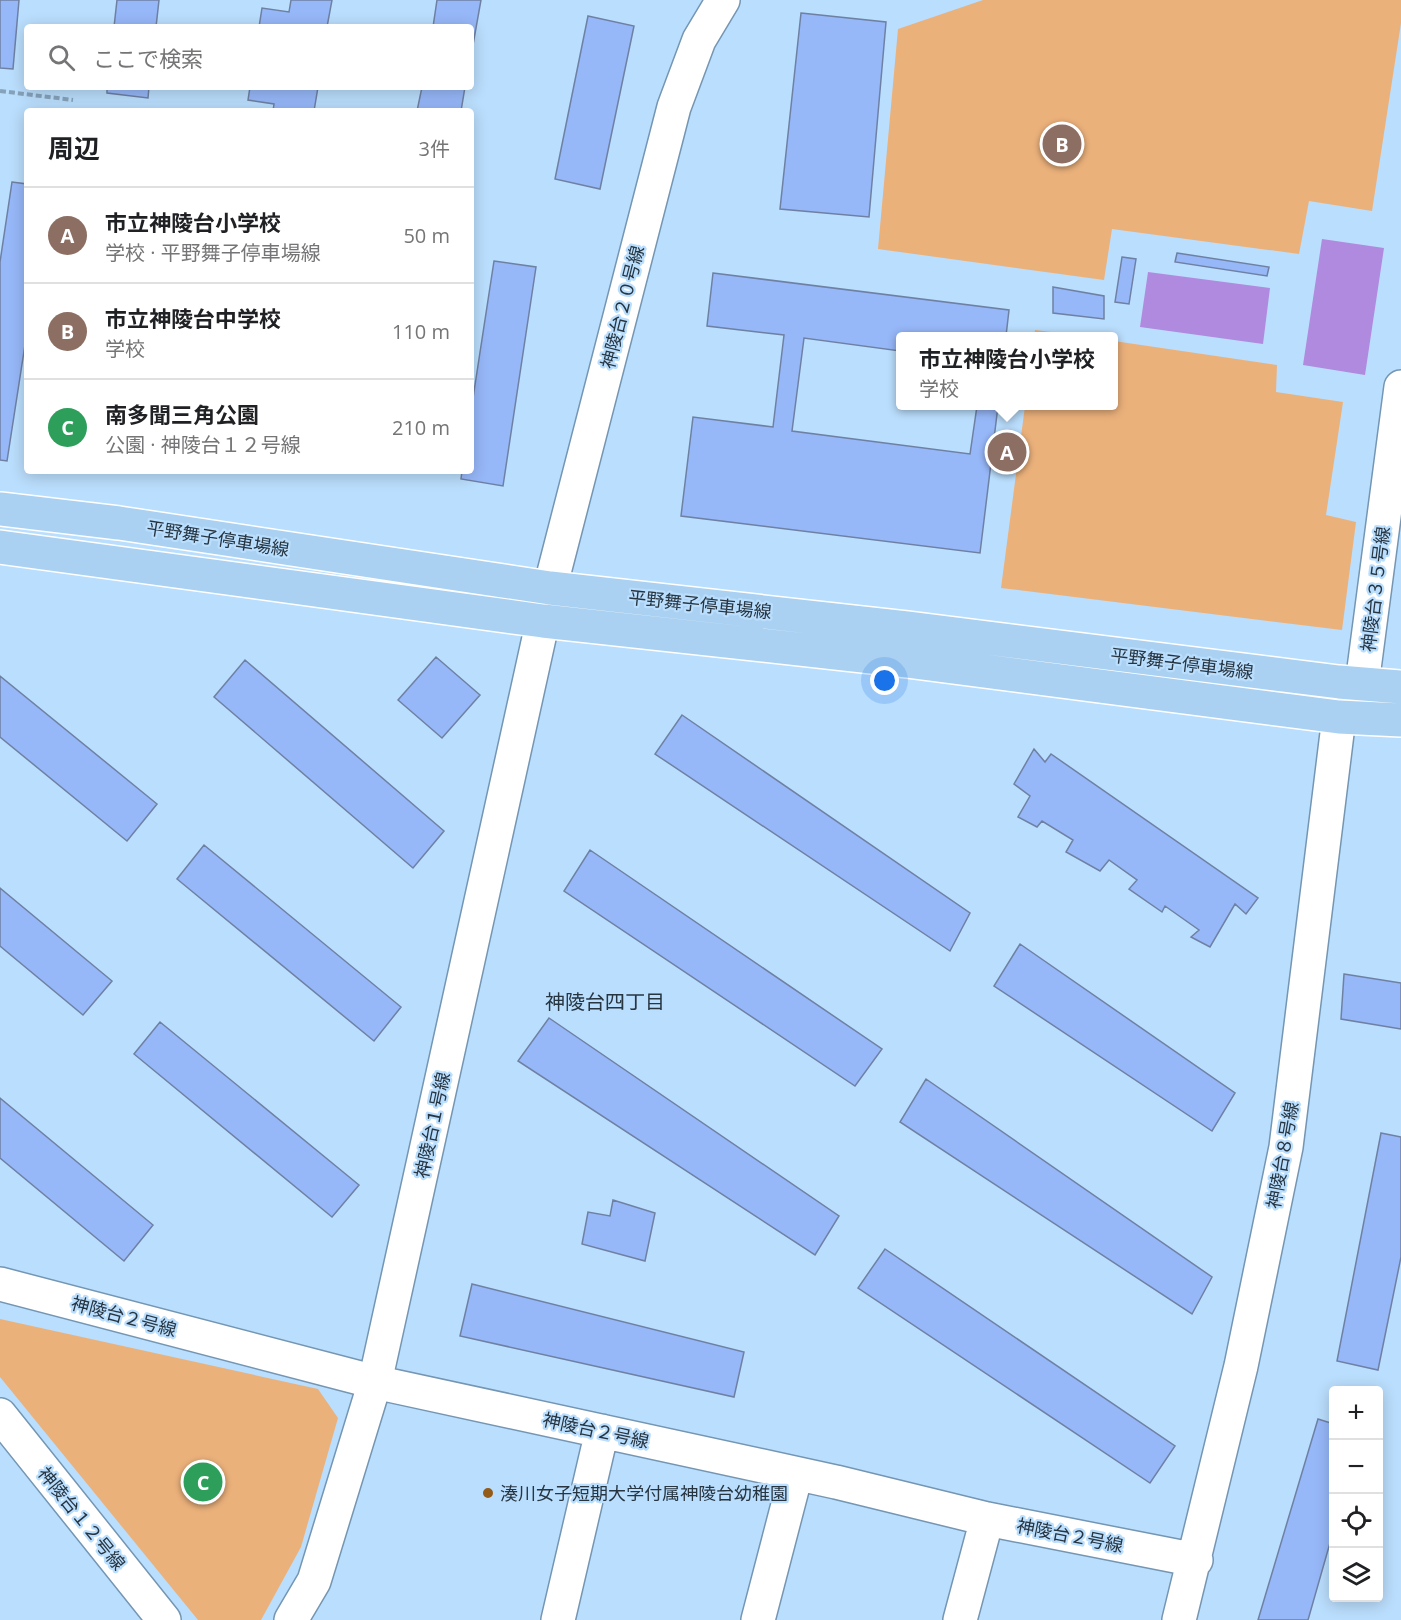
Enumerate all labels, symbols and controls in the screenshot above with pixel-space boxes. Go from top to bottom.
search box [24,24,474,90]
icon: search [45,41,78,74]
text: ここで検索 [93,43,203,73]
pin: B [1042,122,1082,166]
text: 周辺 [48,130,100,166]
text: 3件 [419,135,450,162]
text: 市立神陵台小学校 [105,207,281,237]
text: A [61,222,74,249]
text: 50 m [403,222,450,249]
text: 学校 · 平野舞子停車場線 [105,239,321,266]
street label: 神陵台２０号線 [595,243,649,371]
text: 市立神陵台中学校 [105,303,281,333]
text: B [61,318,74,345]
text: 110 m [392,318,450,345]
popup [896,332,1118,410]
text: 学校 [105,335,145,362]
text: 市立神陵台小学校 [919,343,1095,373]
text: 学校 [919,375,959,402]
text: 南多聞三角公園 [105,399,259,429]
text: C [61,414,74,441]
text: 210 m [392,414,450,441]
pin: A [988,430,1026,474]
text: 公園 · 神陵台１２号線 [105,431,301,458]
street label: 平野舞子停車場線 [145,515,291,561]
street label: 神陵台３５号線 [1355,525,1395,653]
street label: 平野舞子停車場線 [627,585,773,623]
street label: 平野舞子停車場線 [1109,642,1255,684]
your location [870,666,899,695]
district label: 神陵台四丁目 [545,988,665,1015]
street label: 神陵台１号線 [409,1070,455,1180]
street label: 神陵台８号線 [1261,1100,1303,1210]
street label: 神陵台２号線 [69,1290,179,1342]
map controls [1329,1386,1383,1602]
button: + [1329,1386,1383,1440]
street label: 神陵台２号線 [541,1407,651,1453]
button: − [1329,1440,1383,1494]
pin: C [184,1460,222,1504]
street label: 神陵台１２号線 [33,1461,131,1575]
place label: 湊川女子短期大学付属神陵台幼稚園 [500,1481,788,1505]
marker: 湊川女子短期大学付属神陵台幼稚園 [481,1486,495,1500]
button: locate [1329,1494,1383,1548]
street label: 神陵台２号線 [1015,1513,1125,1557]
button: layers [1329,1548,1383,1602]

